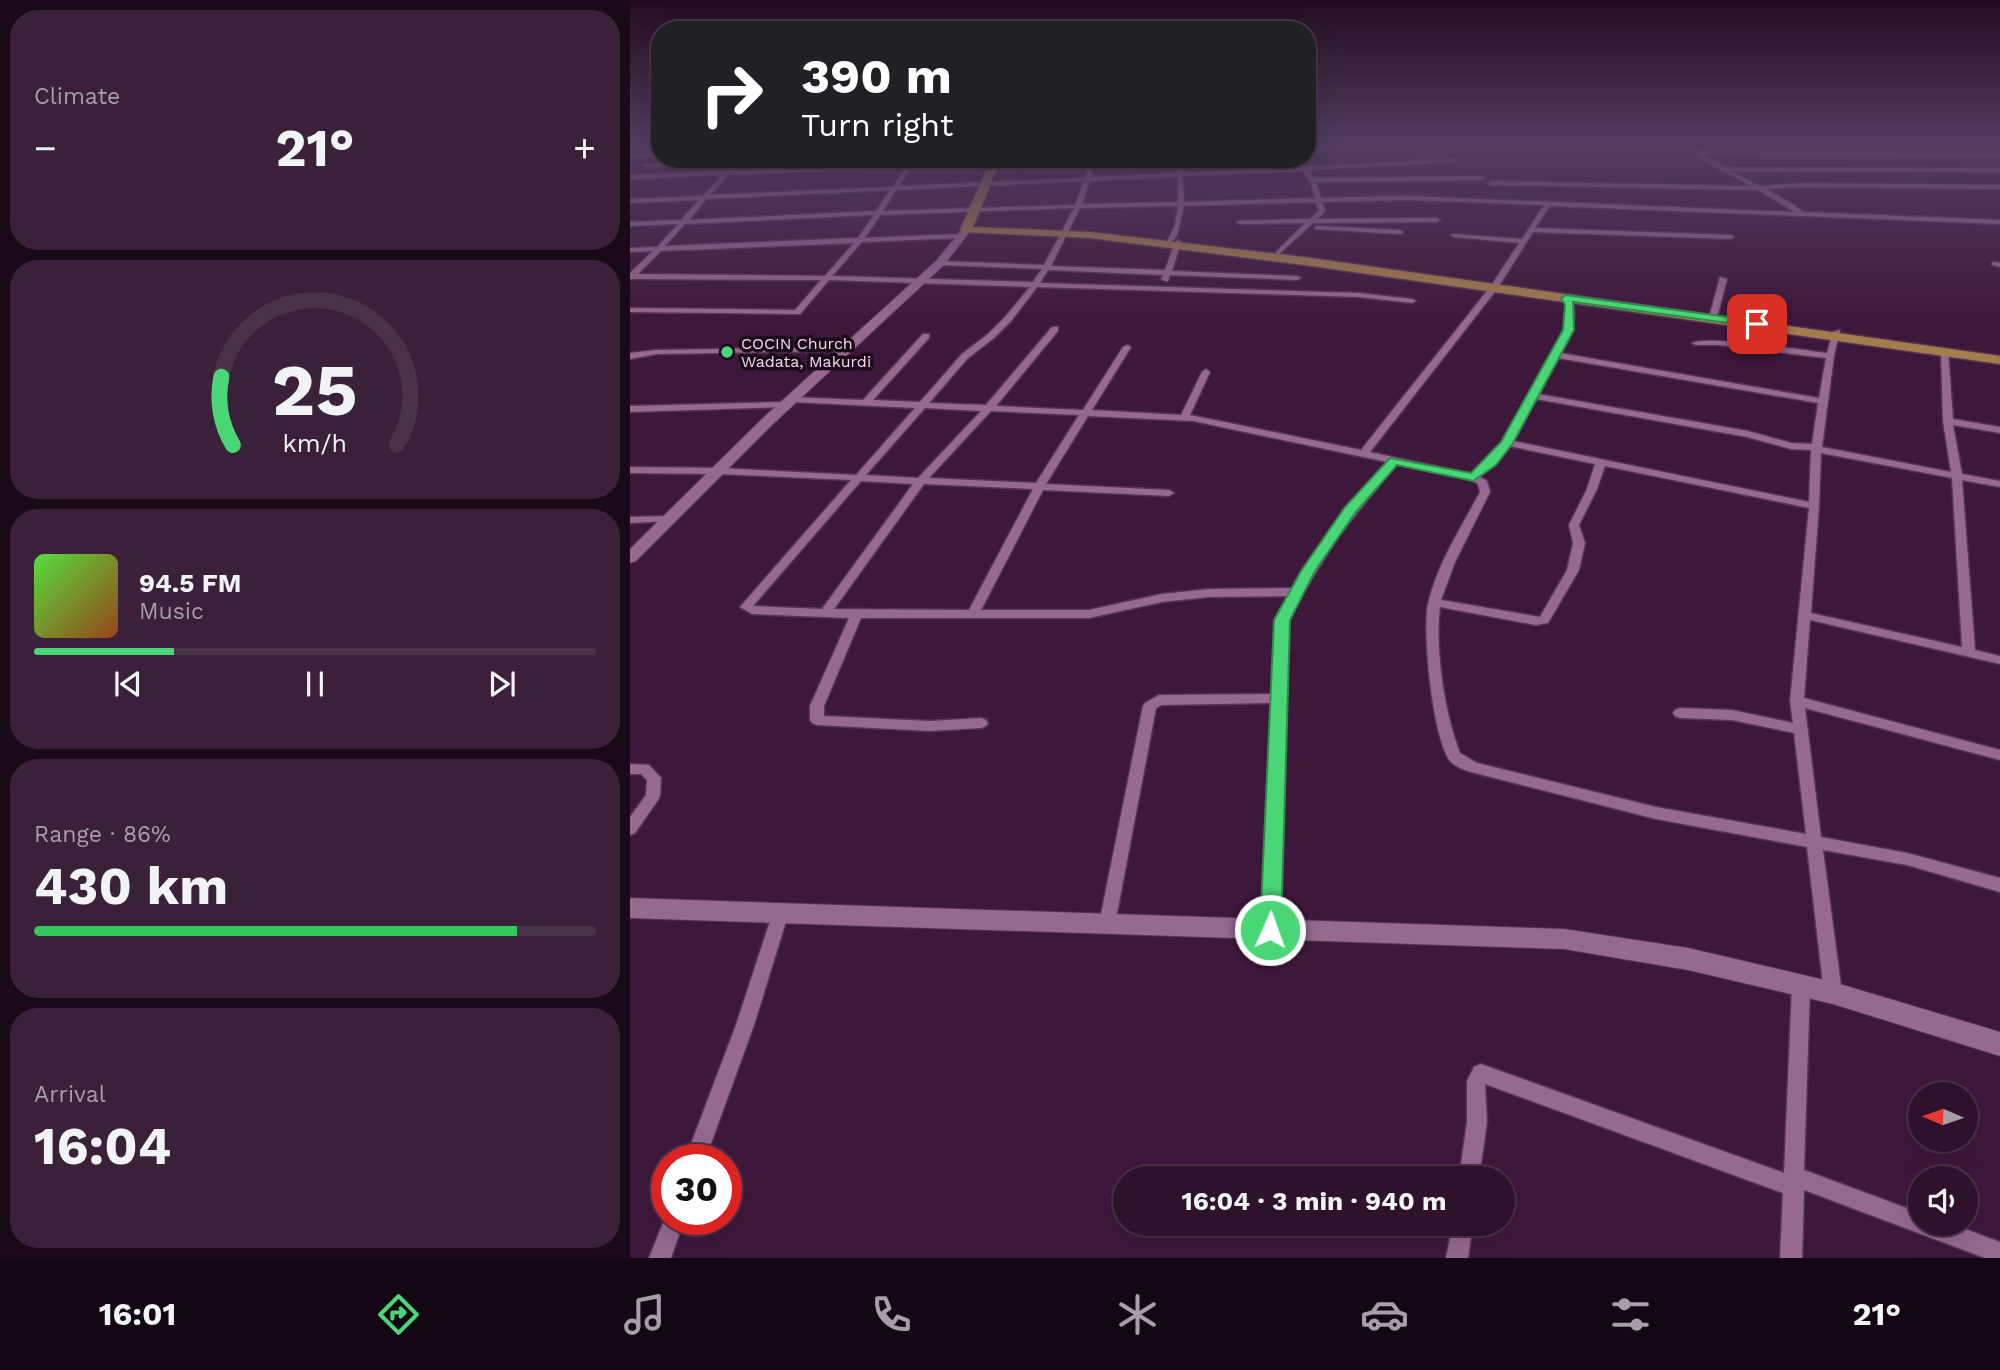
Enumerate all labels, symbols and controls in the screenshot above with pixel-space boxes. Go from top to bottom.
text: 390 m [801,47,952,105]
icon: right [686,49,777,140]
text: Climate [34,83,120,110]
text: Turn right [801,106,953,144]
text: 21° [275,118,355,179]
text: − [34,126,57,170]
text: + [573,126,596,170]
pin [1727,294,1787,354]
icon: arrive [1738,305,1776,343]
place label: COCIN Church Wadata, Makurdi [741,334,871,371]
marker: COCIN Church Wadata, Makurdi [719,344,735,360]
text: 25 [272,348,358,434]
text: km/h [283,429,347,458]
text: 94.5 FM [139,568,241,598]
text: Music [139,598,204,625]
icon: previous [109,665,147,703]
icon: pause [296,665,334,703]
icon: next [483,665,521,703]
text: Range · 86% [34,821,171,848]
text: 430 km [34,856,228,917]
position arrow [1233,893,1307,967]
text: Arrival [34,1081,106,1108]
north arrow [1908,1082,1978,1152]
map controls [1908,1082,1978,1236]
text: 16:04 [34,1116,171,1177]
speed limit sign: 30 [651,1144,742,1235]
button: sound [1908,1166,1978,1236]
text: 16:04 · 3 min · 940 m [1181,1186,1447,1216]
icon: directions [374,1290,423,1339]
icon: music [620,1290,669,1339]
icon: phone [867,1290,916,1339]
icon: climate [1113,1290,1162,1339]
icon: car [1360,1290,1409,1339]
icon: filters [1606,1290,1655,1339]
text: 16:01 [99,1295,176,1333]
text: 21° [1852,1295,1901,1333]

